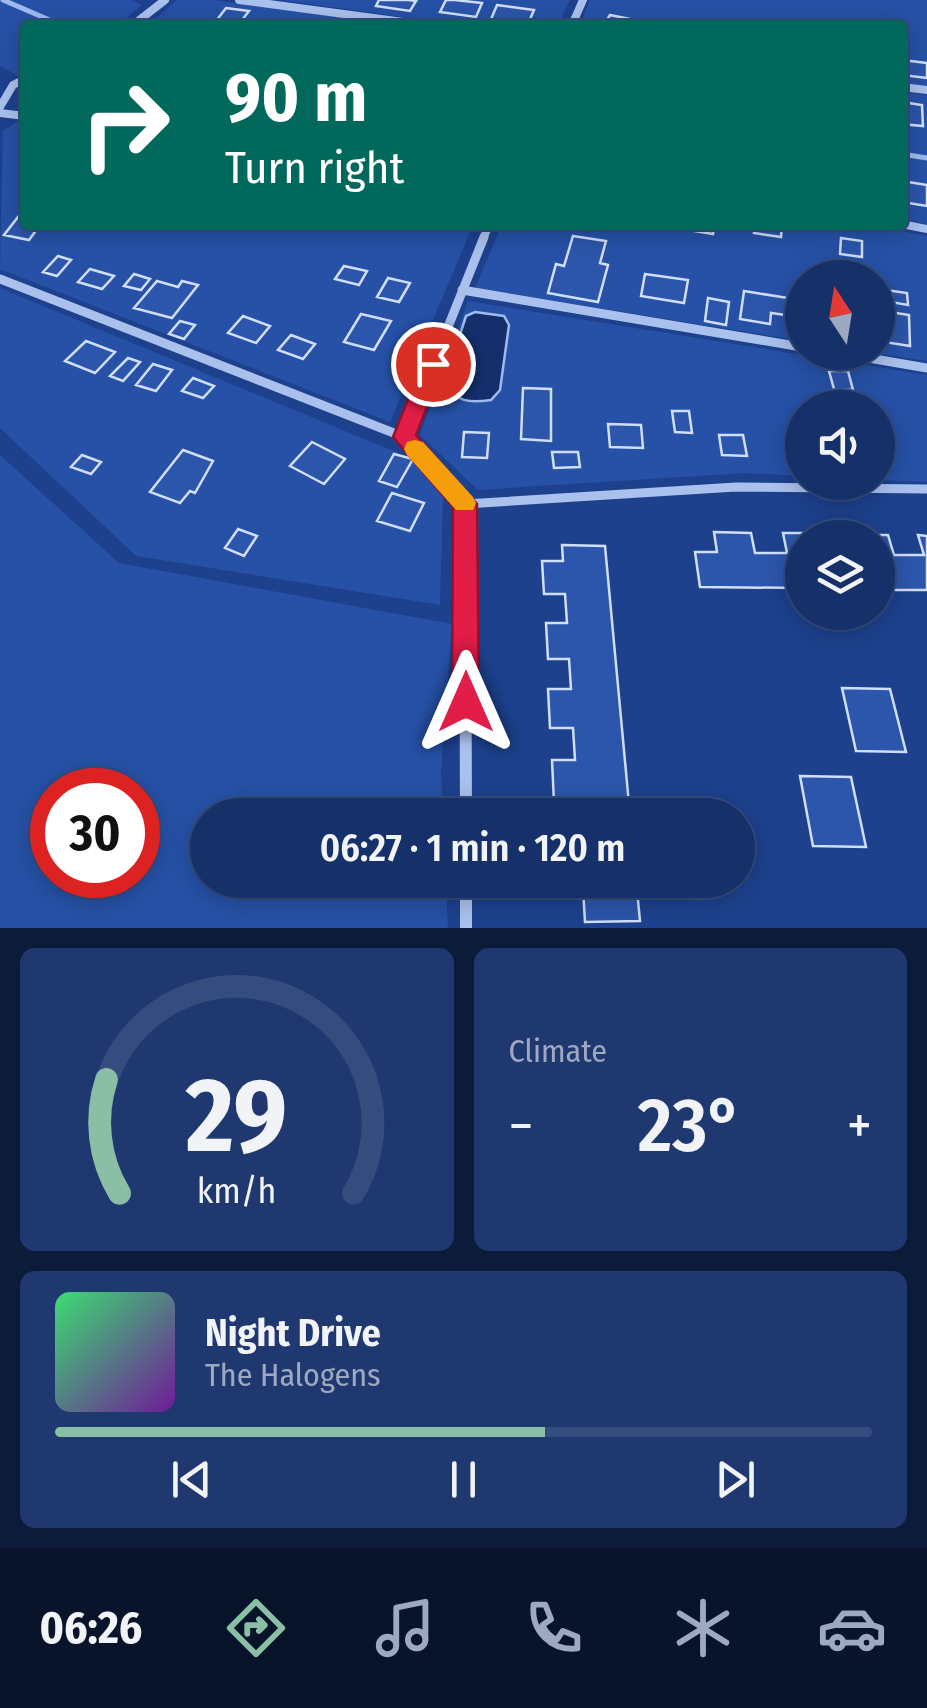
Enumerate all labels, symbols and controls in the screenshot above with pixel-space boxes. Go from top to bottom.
text: 90 m [225,56,367,140]
icon: right [60,60,190,190]
text: Turn right [225,141,404,195]
north arrow [785,260,895,370]
map controls [785,260,895,630]
pin [391,322,476,407]
icon: arrive [406,337,461,392]
button: sound [785,390,895,500]
button: layers [785,520,895,630]
position arrow [414,650,518,754]
speed limit sign: 30 [30,768,160,898]
text: 06:27 · 1 min · 120 m [320,825,625,871]
text: Climate [509,1032,607,1070]
text: 29 [185,1054,287,1179]
text: 23° [638,1081,742,1171]
text: − [509,1093,533,1159]
text: + [847,1093,872,1159]
text: km/h [197,1170,277,1212]
text: Night Drive [205,1310,381,1356]
text: The Halogens [205,1356,381,1394]
icon: previous [164,1452,219,1507]
icon: pause [436,1452,491,1507]
icon: next [708,1452,763,1507]
icon: directions [221,1593,291,1663]
icon: music [370,1593,440,1663]
icon: phone [519,1593,589,1663]
icon: climate [668,1593,738,1663]
icon: car [817,1593,887,1663]
text: 06:26 [40,1601,142,1655]

